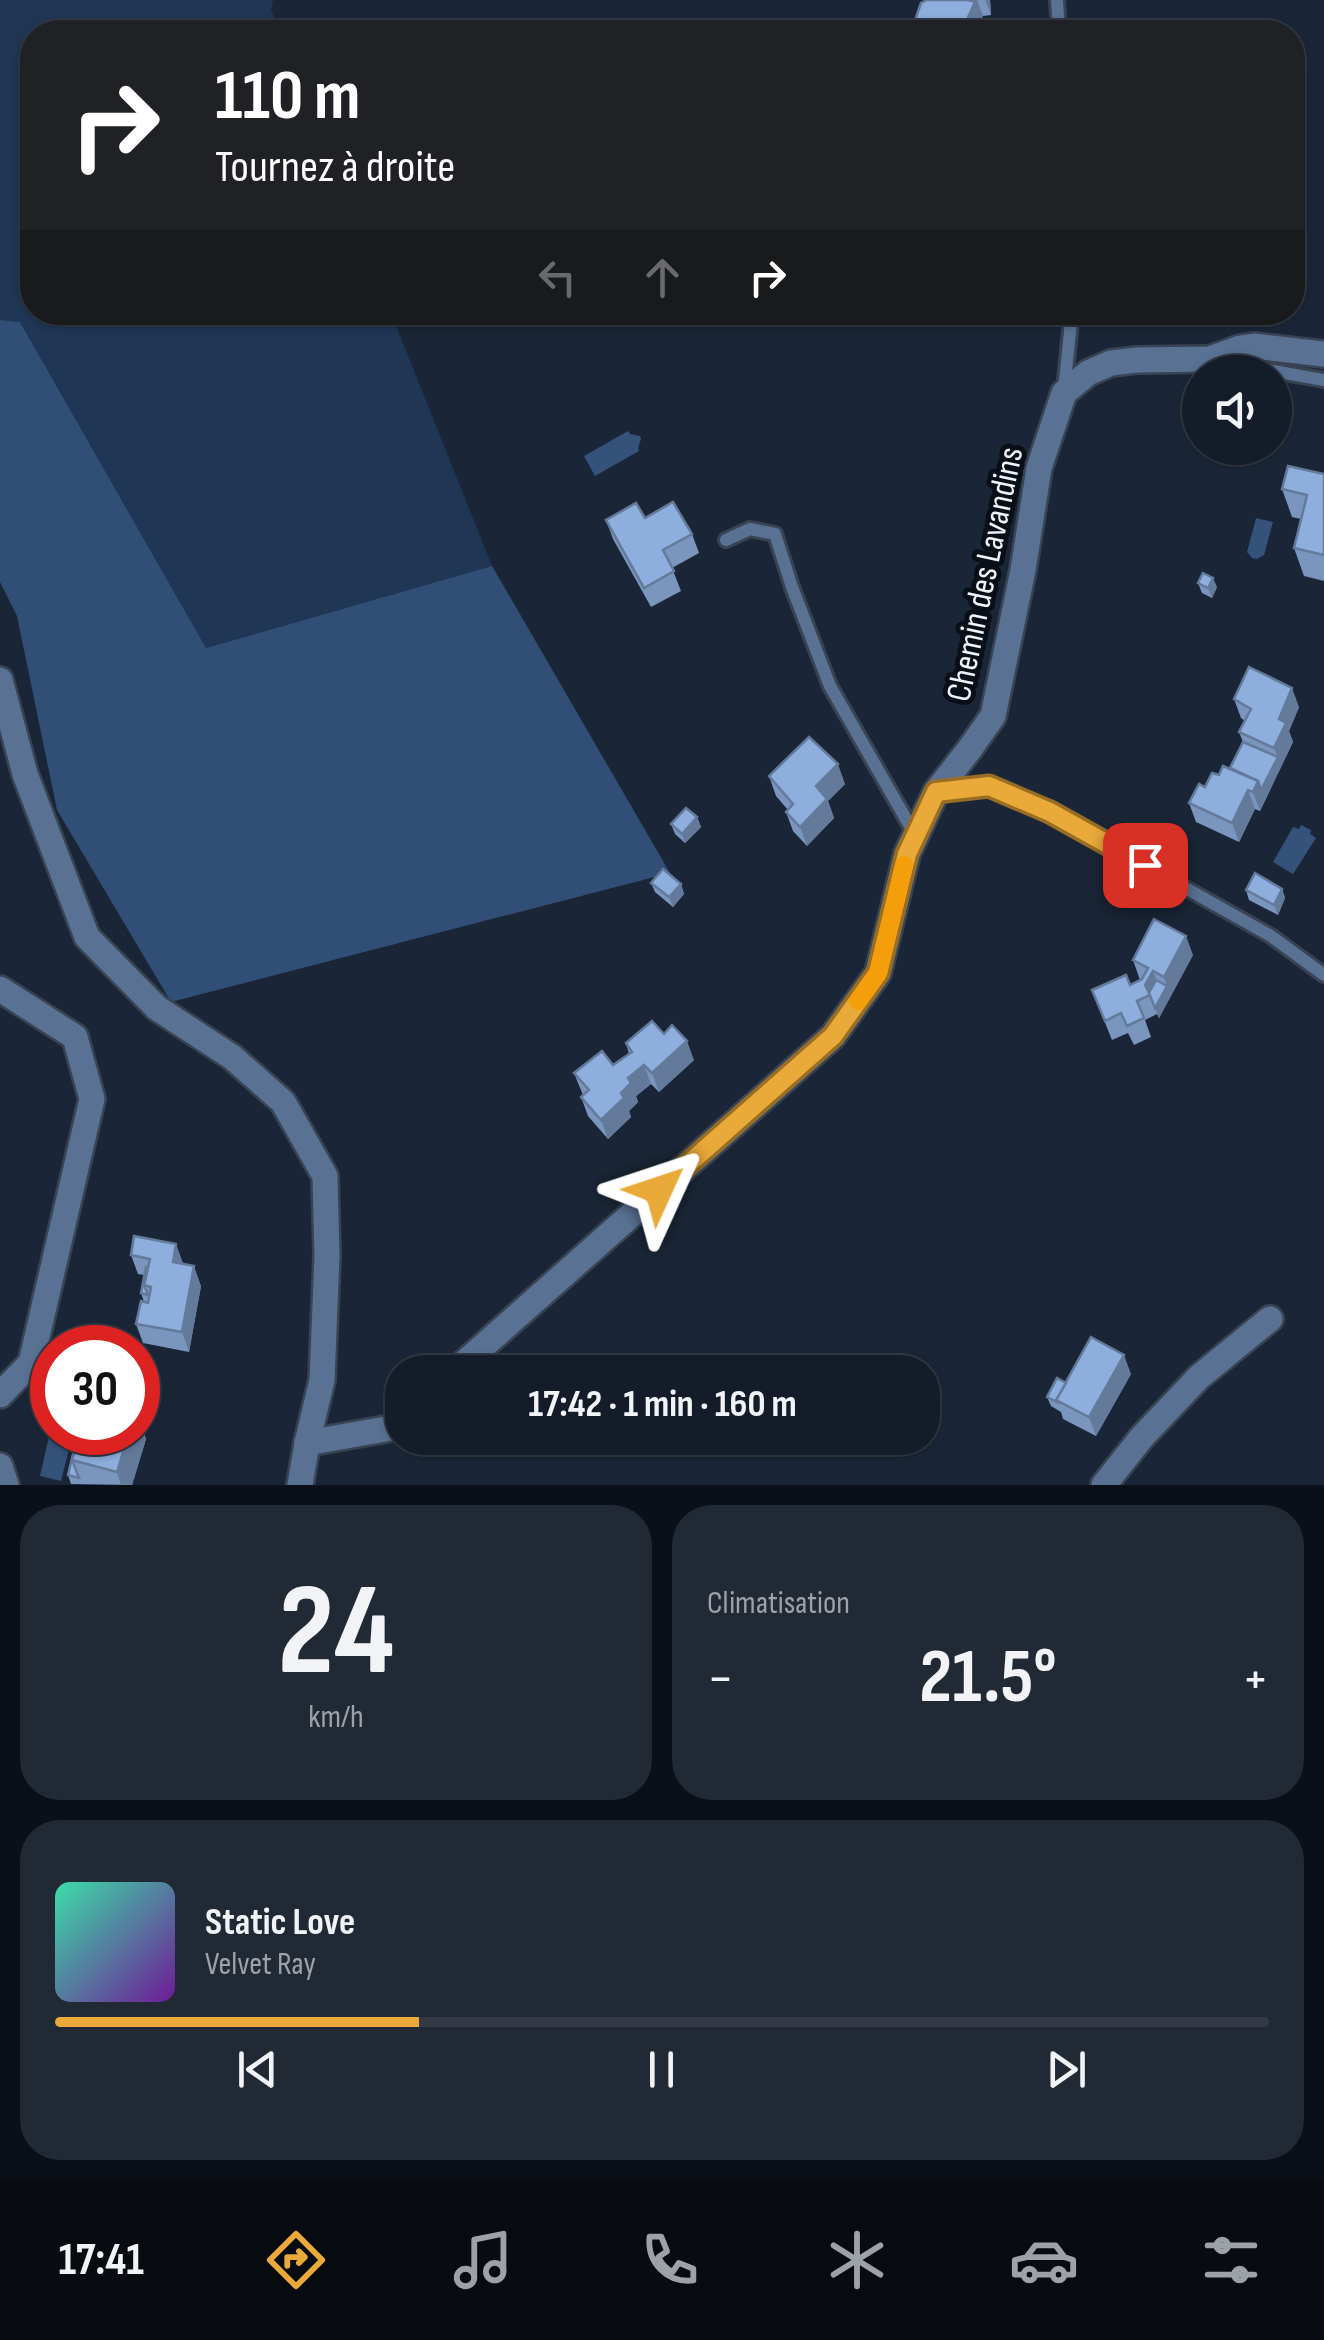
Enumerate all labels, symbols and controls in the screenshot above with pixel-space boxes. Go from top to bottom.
text: 110 m [215,55,361,139]
icon: right [50,60,180,190]
text: Tournez à droite [215,140,455,195]
icon: left [530,250,585,305]
icon: ahead [635,250,690,305]
icon: right [740,250,795,305]
map controls [1182,355,1292,465]
button: sound [1182,355,1292,465]
street label: Chemin des Lavandins [938,443,1033,705]
pin [1103,823,1188,908]
icon: arrive [1118,838,1173,893]
position arrow [607,1138,711,1242]
speed limit sign: 30 [30,1325,160,1455]
text: 17:42 · 1 min · 160 m [528,1382,797,1427]
text: 24 [278,1555,394,1711]
text: Climatisation [707,1584,850,1623]
text: 21.5° [919,1633,1057,1724]
text: − [707,1646,734,1713]
text: + [1242,1646,1269,1713]
text: km/h [308,1698,364,1737]
text: Static Love [205,1900,355,1945]
text: Velvet Ray [205,1945,316,1984]
icon: previous [230,2042,285,2097]
icon: pause [634,2042,689,2097]
icon: next [1039,2042,1094,2097]
icon: directions [261,2225,331,2295]
icon: music [448,2225,518,2295]
icon: phone [635,2225,705,2295]
icon: climate [822,2225,892,2295]
icon: car [1009,2225,1079,2295]
icon: filters [1196,2225,1266,2295]
text: 17:41 [58,2233,144,2288]

